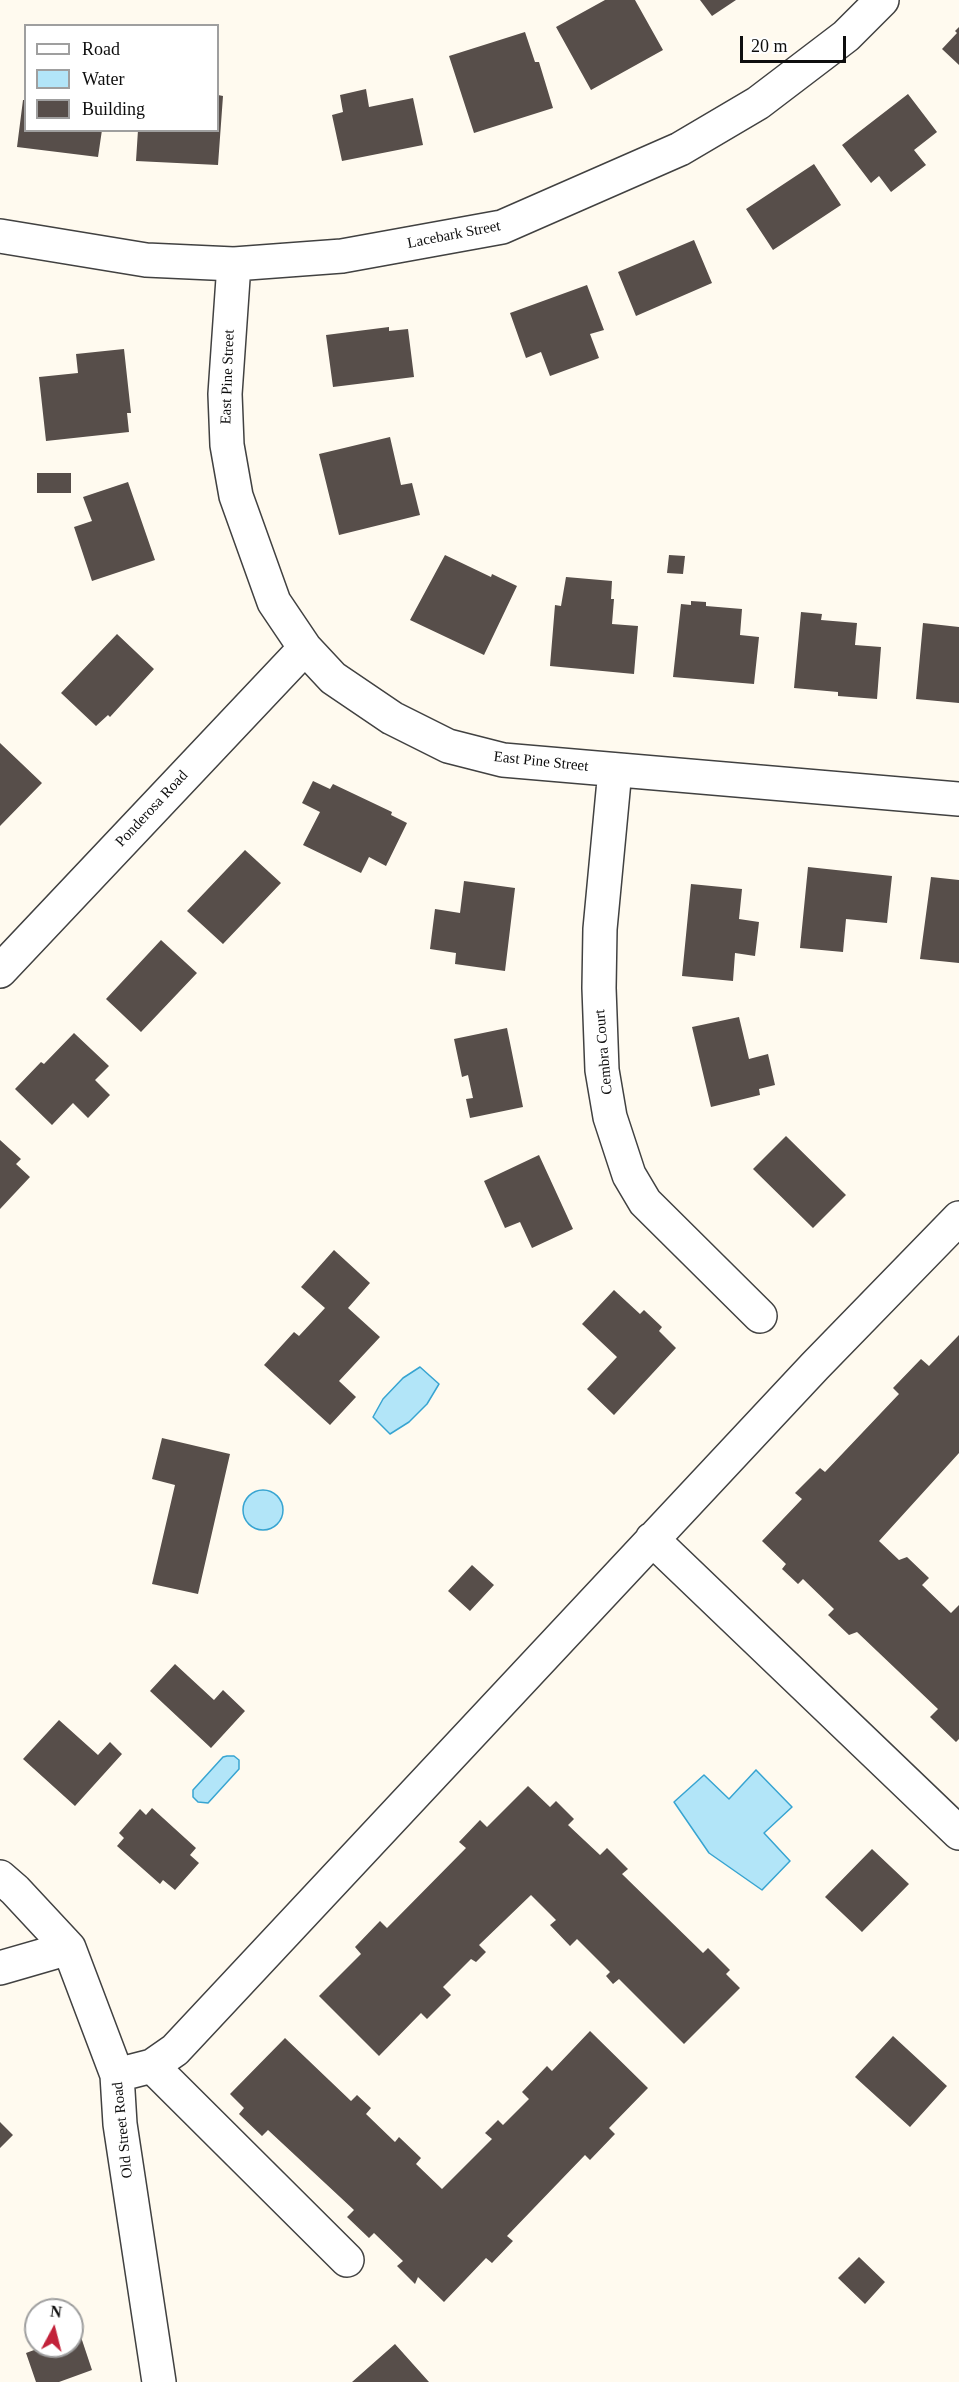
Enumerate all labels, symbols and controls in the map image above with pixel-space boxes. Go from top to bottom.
legend [24,24,219,132]
scale bar [743,24,850,62]
text: 20 m [751,36,788,56]
text: Road [82,39,120,59]
text: Water [82,69,125,89]
text: Building [82,99,145,119]
street label: Lacebark Street [406,217,502,253]
street label: East Pine Street [217,329,239,425]
street label: East Pine Street [493,748,589,776]
street label: Ponderosa Road [112,767,192,851]
street label: Cembra Court [591,1009,617,1095]
street label: Old Street Road [109,2081,137,2179]
north arrow [24,2298,84,2358]
text: N [49,2302,63,2321]

